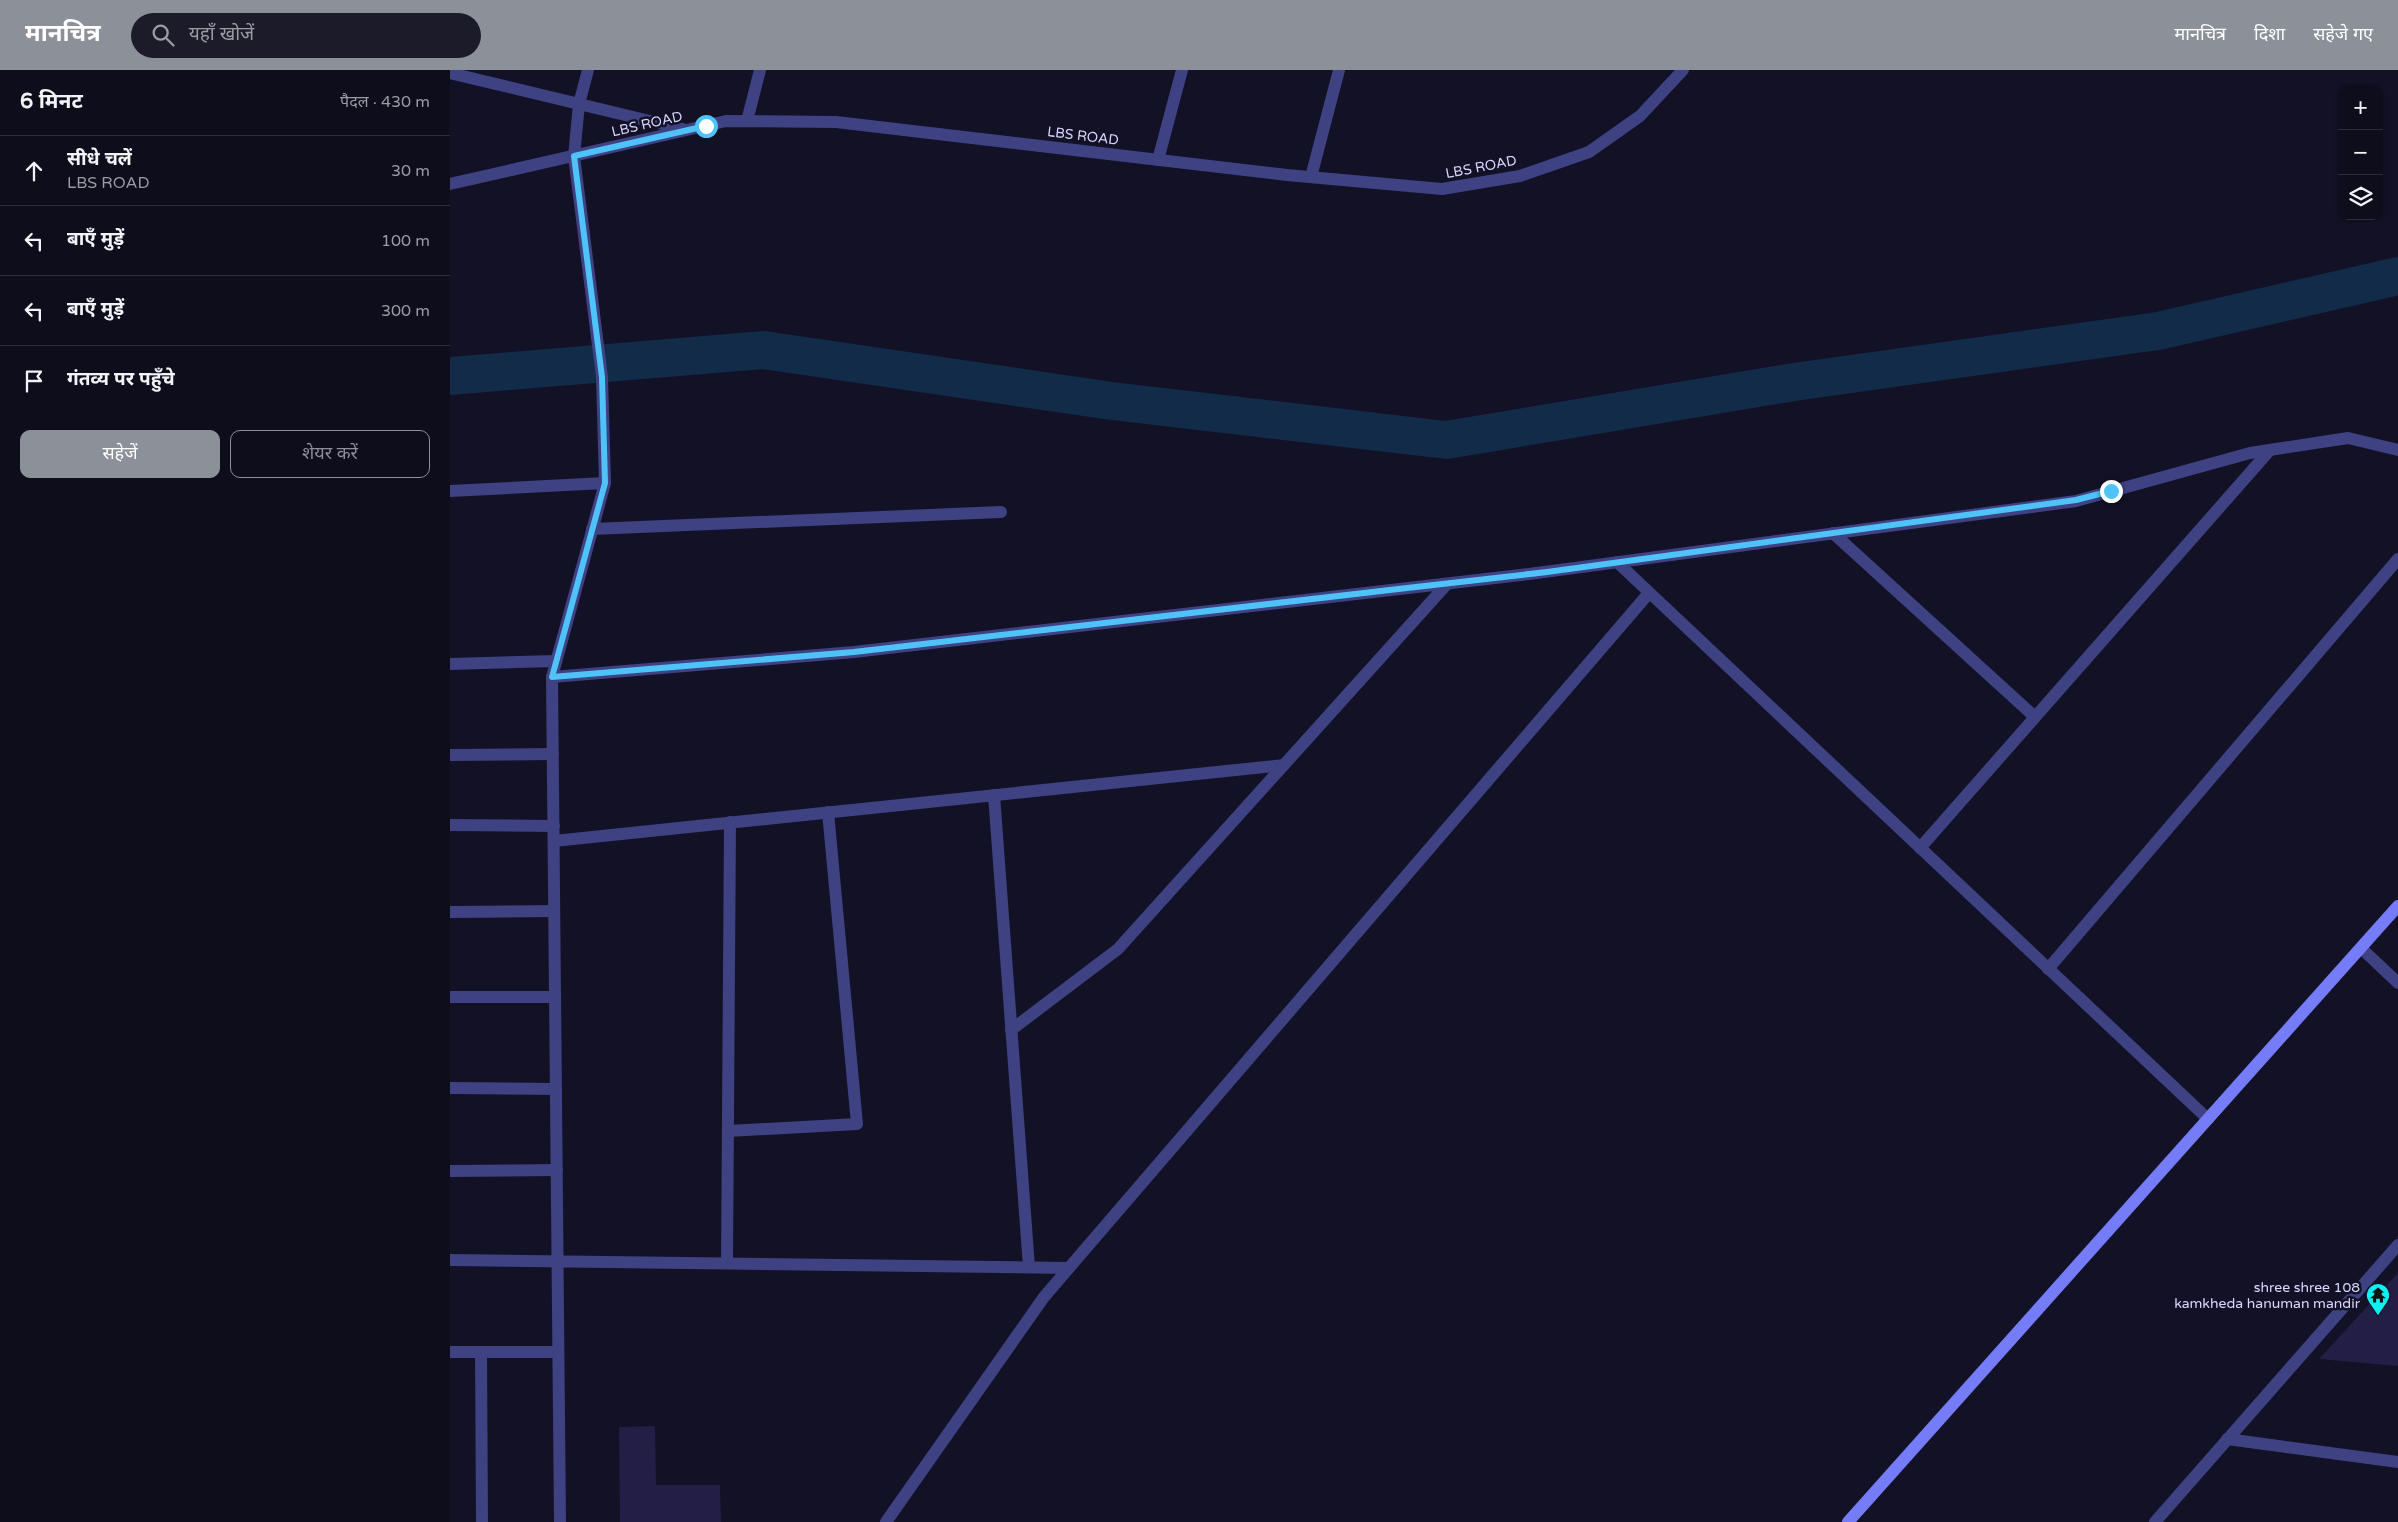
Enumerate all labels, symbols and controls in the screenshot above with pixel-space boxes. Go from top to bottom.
search box [131,13,481,58]
text: मानचित्र [25,19,101,48]
icon: search [149,21,177,49]
text: यहाँ खोजें [189,23,254,45]
text: मानचित्र [2175,23,2226,45]
text: दिशा [2254,23,2285,45]
text: सहेजे गए [2313,23,2373,45]
map controls [2338,85,2383,220]
button: + [2338,85,2383,130]
text: 6 मिनट [20,89,83,114]
text: पैदल · 430 m [340,92,430,112]
street label: LBS ROAD [610,108,684,140]
route start [695,115,718,138]
street label: LBS ROAD [1046,123,1120,149]
button: − [2338,130,2383,175]
text: सीधे चलें [67,148,132,170]
street label: LBS ROAD [1444,152,1518,182]
icon: ahead [20,157,48,185]
text: 30 m [391,161,430,181]
text: LBS ROAD [67,173,149,193]
button: layers [2338,175,2383,220]
icon: left [20,227,48,255]
text: बाएँ मुड़ें [67,228,124,250]
text: 100 m [381,231,430,251]
icon: left [20,297,48,325]
text: बाएँ मुड़ें [67,298,124,320]
text: 300 m [381,301,430,321]
icon: arrive [20,367,48,395]
text: गंतव्य पर पहुँचे [67,368,175,390]
button: सहेजें [20,430,220,478]
button: शेयर करें [230,430,430,478]
route end [2100,480,2123,503]
place label: shree shree 108 kamkheda hanuman mandir [2174,1279,2361,1312]
temple icon: shree shree 108 kamkheda hanuman mandir [2365,1282,2391,1316]

